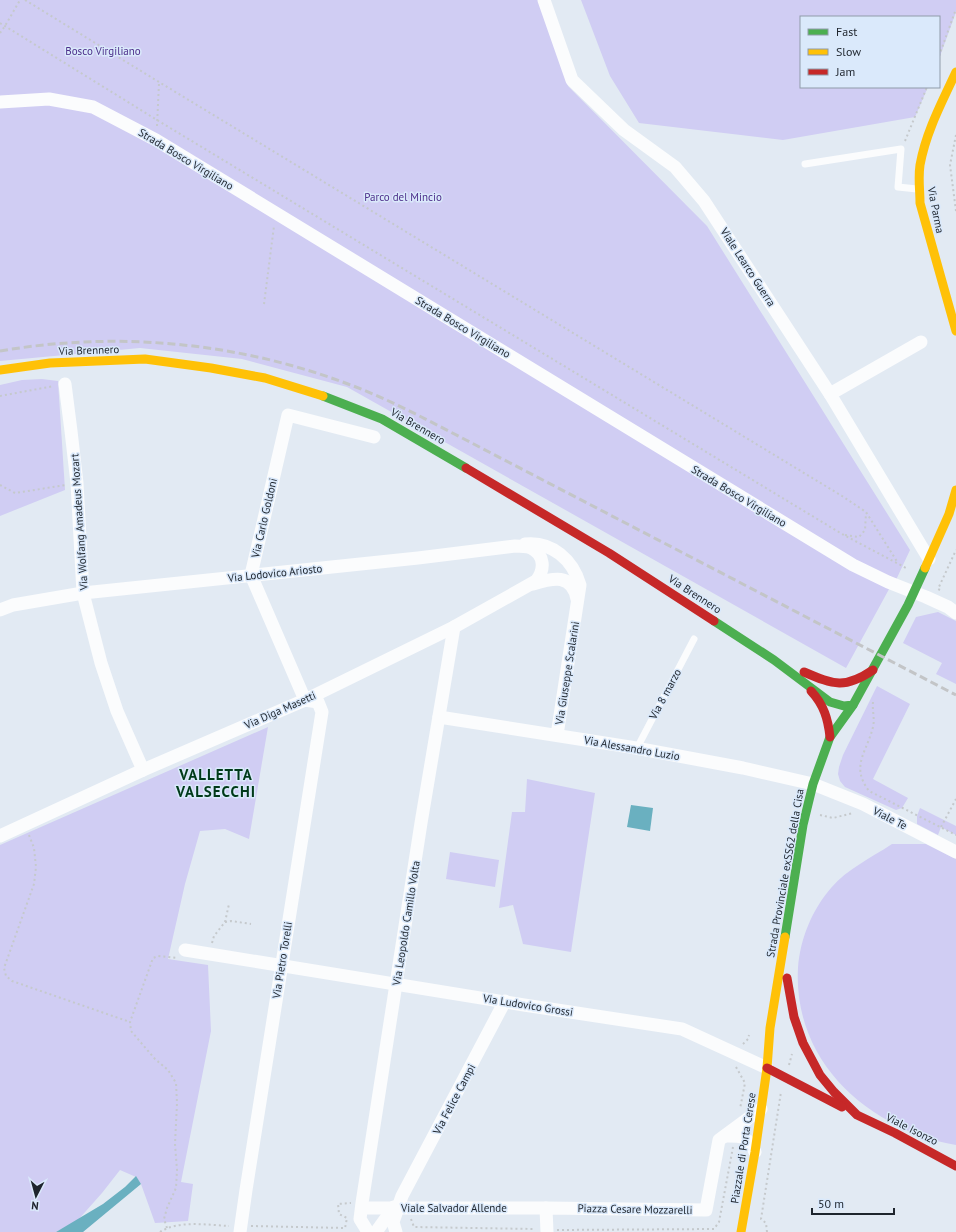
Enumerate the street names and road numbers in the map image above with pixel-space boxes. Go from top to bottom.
street label: Strada Bosco Virgiliano [136,125,236,193]
street label: Via Parma [924,185,947,234]
street label: Viale Learco Guerra [717,224,779,309]
street label: Strada Bosco Virgiliano [413,293,513,361]
street label: Via Brennero [57,342,120,358]
street label: Via Brennero [387,404,448,447]
street label: Via Wolfang Amadeus Mozart [67,453,91,592]
street label: Strada Bosco Virgiliano [689,462,789,530]
street label: Via Carlo Goldoni [248,477,280,560]
street label: Via Lodovico Ariosto [226,561,323,585]
street label: Via Brennero [665,571,724,616]
street label: Via Giuseppe Scalarini [552,620,582,727]
street label: Via 8 marzo [645,666,684,723]
street label: Via Diga Masetti [241,688,318,732]
street label: Via Alessandro Luzio [582,733,681,763]
street label: Strada Provinciale exSS62 della Cisa [763,788,807,958]
street label: Viale Te [870,803,910,833]
street label: Via Leopoldo Camillo Volta [389,860,423,987]
street label: Via Pietro Torelli [269,921,295,1000]
street label: Via Ludovico Grossi [481,991,574,1019]
street label: Via Felice Campi [429,1061,478,1137]
street label: Piazzale di Porta Cerese [727,1091,759,1205]
street label: Viale Isonzo [883,1109,941,1148]
street label: Viale Salvador Allende [400,1201,507,1215]
street label: Piazza Cesare Mozzarelli [577,1201,693,1217]

